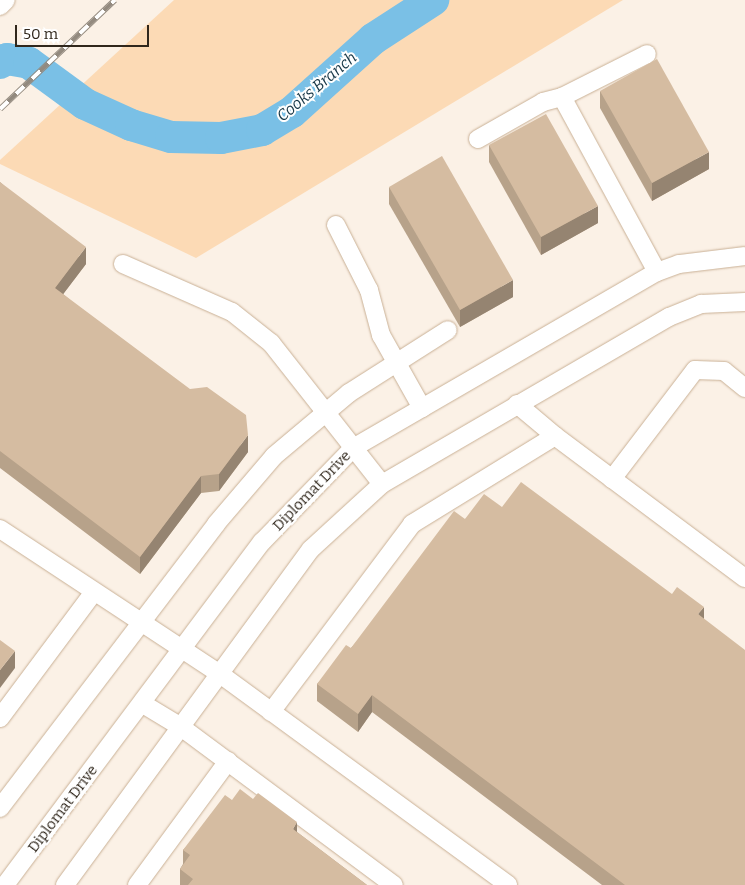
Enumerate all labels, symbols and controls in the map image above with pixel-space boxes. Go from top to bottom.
scale bar [18,15,151,47]
text: 50 m [23,25,58,43]
water label: Cooks Branch [273,48,361,126]
street label: Diplomat Drive [269,447,355,535]
street label: Diplomat Drive [24,762,102,856]

